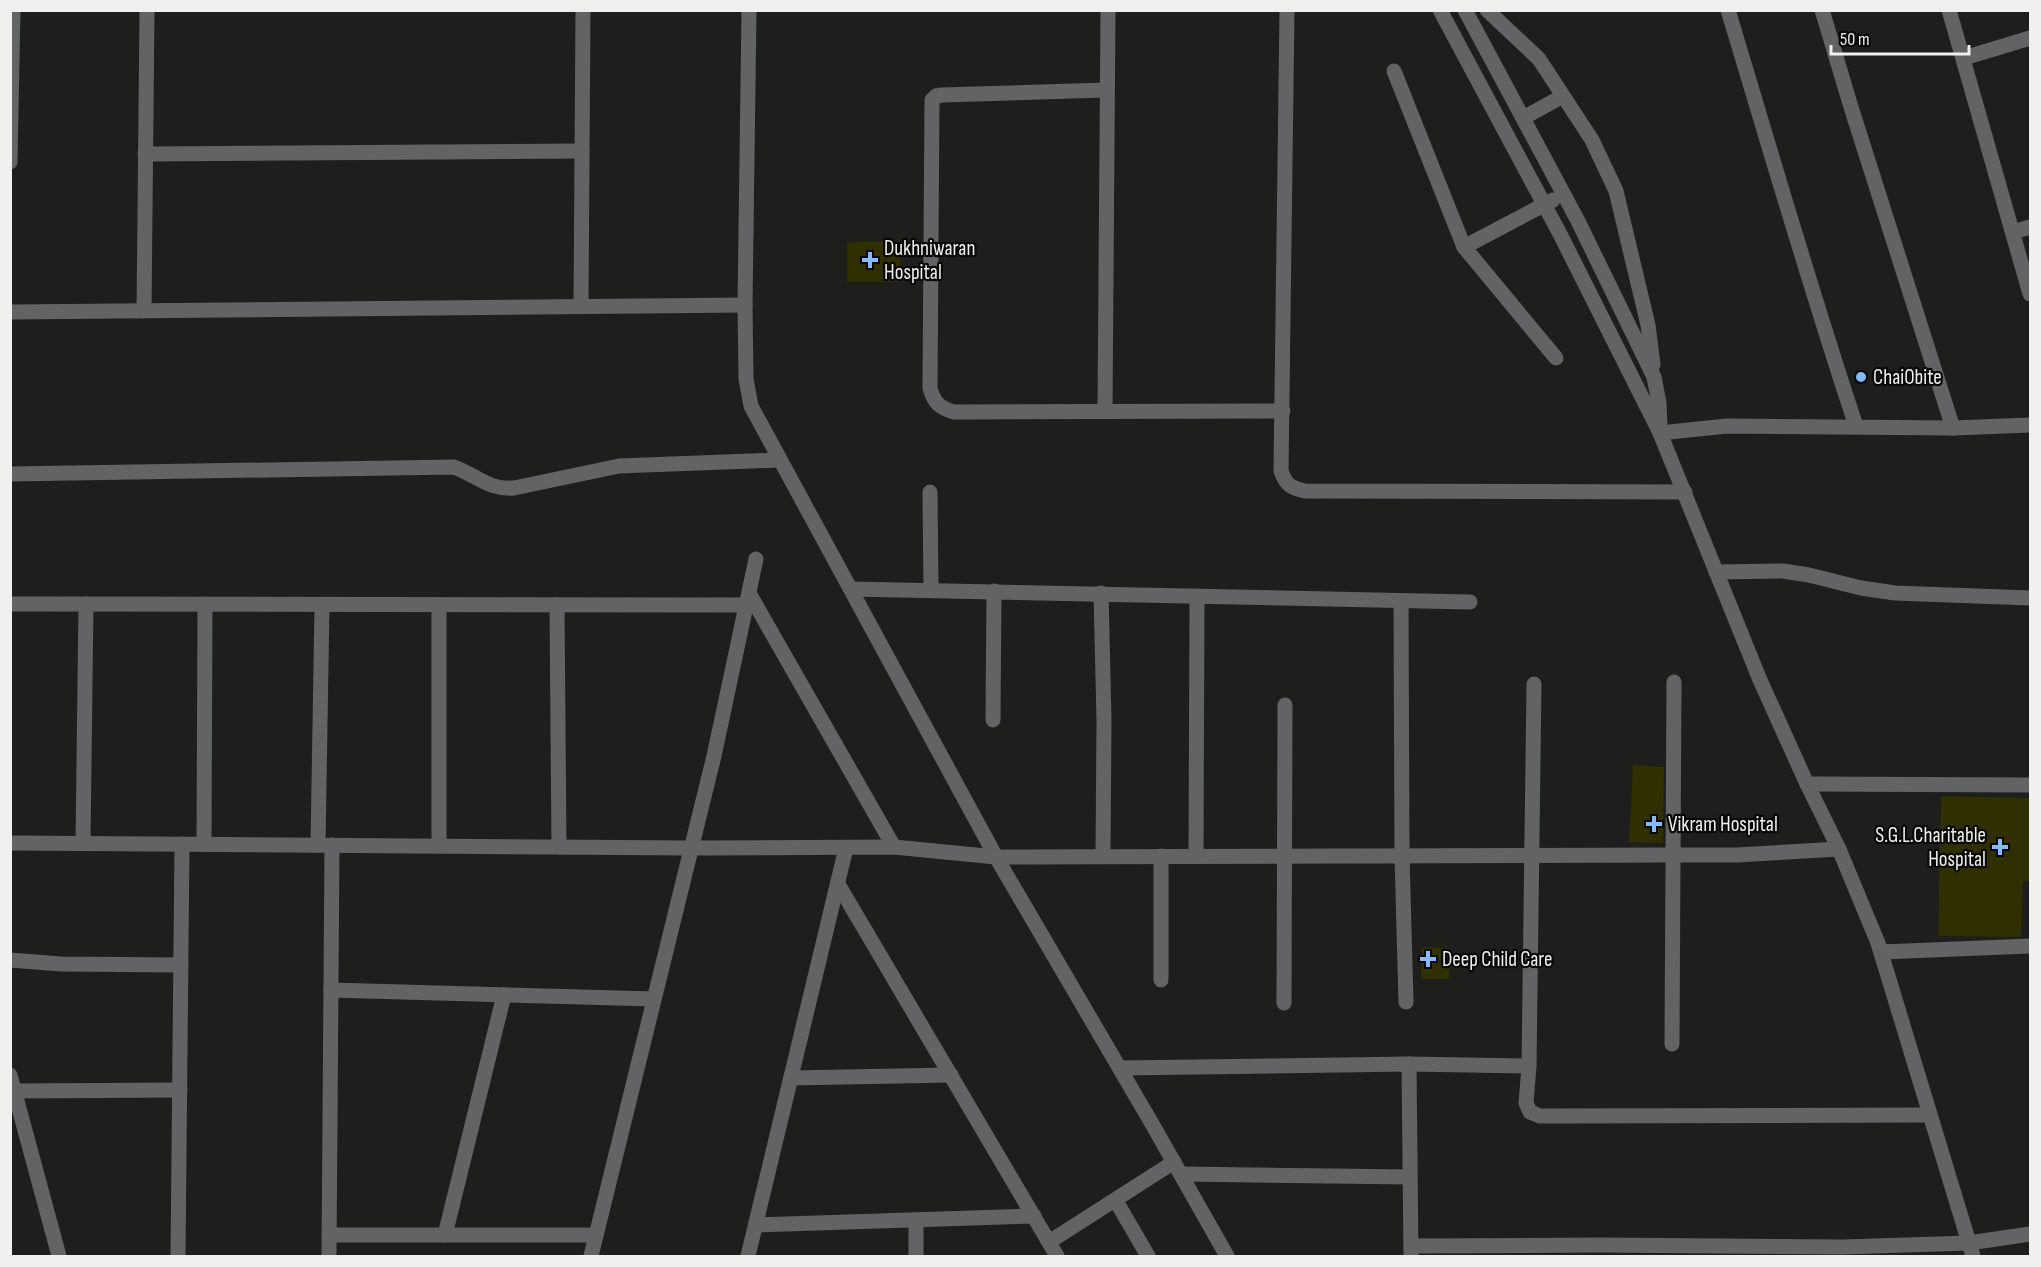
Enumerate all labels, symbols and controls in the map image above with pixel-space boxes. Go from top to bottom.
scale bar [1831,18,1969,56]
text: 50 m [1840,29,1870,50]
place label: Dukhniwaran Hospital [884,236,975,285]
marker: Dukhniwaran Hospital [861,251,879,269]
place label: ChaiObite [1873,365,1942,390]
marker: ChaiObite [1854,370,1868,384]
place label: Vikram Hospital [1668,812,1778,837]
marker: Vikram Hospital [1645,815,1663,833]
place label: S.G.L.Charitable Hospital [1875,823,1986,872]
marker: S.G.L.Charitable Hospital [1991,838,2009,856]
place label: Deep Child Care [1442,947,1552,972]
marker: Deep Child Care [1419,950,1437,968]

